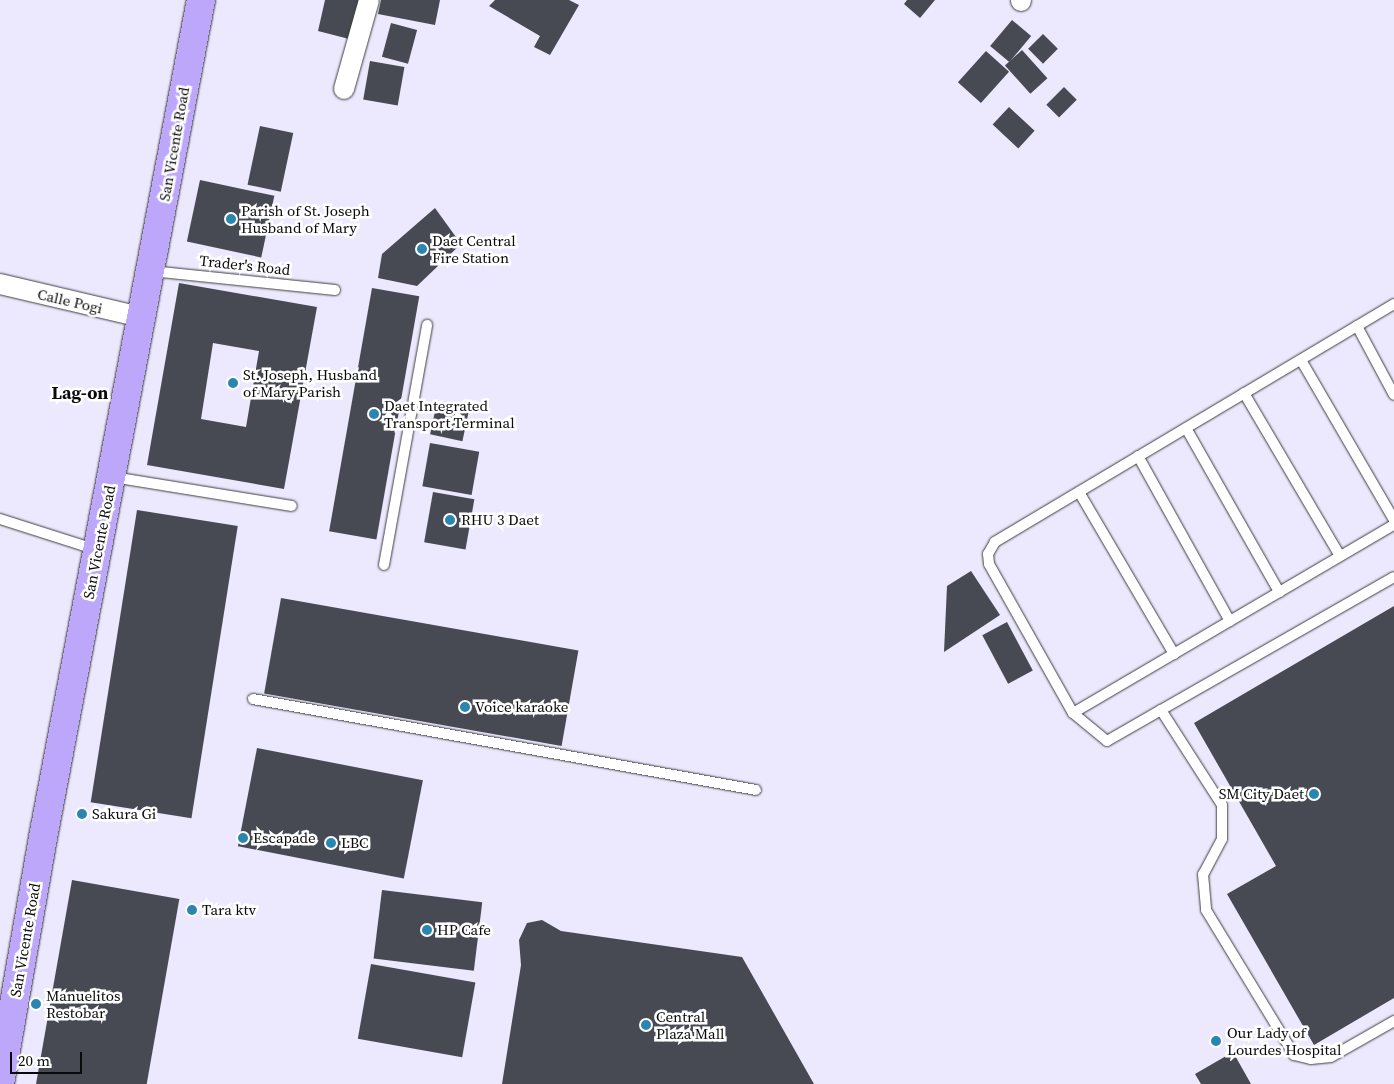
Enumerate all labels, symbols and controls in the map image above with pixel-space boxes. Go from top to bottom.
street label: San Vicente Road [155,85,193,203]
place label: Parish of St. Joseph Husband of Mary [241,201,370,236]
marker: Parish of St. Joseph Husband of Mary [225,213,237,225]
place label: Daet Central Fire Station [432,231,516,266]
marker: Daet Central Fire Station [416,243,428,255]
street label: Trader's Road [199,251,291,279]
street label: Calle Pogi [36,285,104,317]
place label: St. Joseph, Husband of Mary Parish [243,365,377,400]
marker: St. Joseph, Husband of Mary Parish [227,377,239,389]
district label: Lag-on [52,382,108,404]
place label: Daet Integrated Transport Terminal [384,396,515,431]
marker: Daet Integrated Transport Terminal [368,408,380,420]
street label: San Vicente Road [79,483,119,601]
place label: RHU 3 Daet [461,511,539,529]
marker: RHU 3 Daet [443,513,457,527]
place label: Voice karaoke [475,698,568,716]
marker: Voice karaoke [459,701,471,713]
place label: SM City Daet [1219,785,1304,803]
marker: SM City Daet [1308,788,1320,800]
place label: Sakura Gi [92,805,156,823]
marker: Sakura Gi [76,808,88,820]
place label: Escapade [253,829,316,847]
marker: Escapade [237,832,249,844]
place label: LBC [341,834,368,852]
marker: LBC [325,837,337,849]
street label: San Vicente Road [6,881,44,999]
place label: Tara ktv [202,901,256,919]
marker: Tara ktv [186,904,198,916]
place label: HP Cafe [437,921,491,939]
marker: HP Cafe [421,924,433,936]
place label: Manuelitos Restobar [46,986,120,1021]
marker: Manuelitos Restobar [30,998,42,1010]
place label: Central Plaza Mall [656,1007,725,1042]
marker: Central Plaza Mall [640,1019,652,1031]
place label: Our Lady of Lourdes Hospital [1227,1023,1341,1058]
marker: Our Lady of Lourdes Hospital [1209,1034,1223,1048]
scale bar [12,1042,85,1074]
text: 20 m [18,1050,50,1071]

